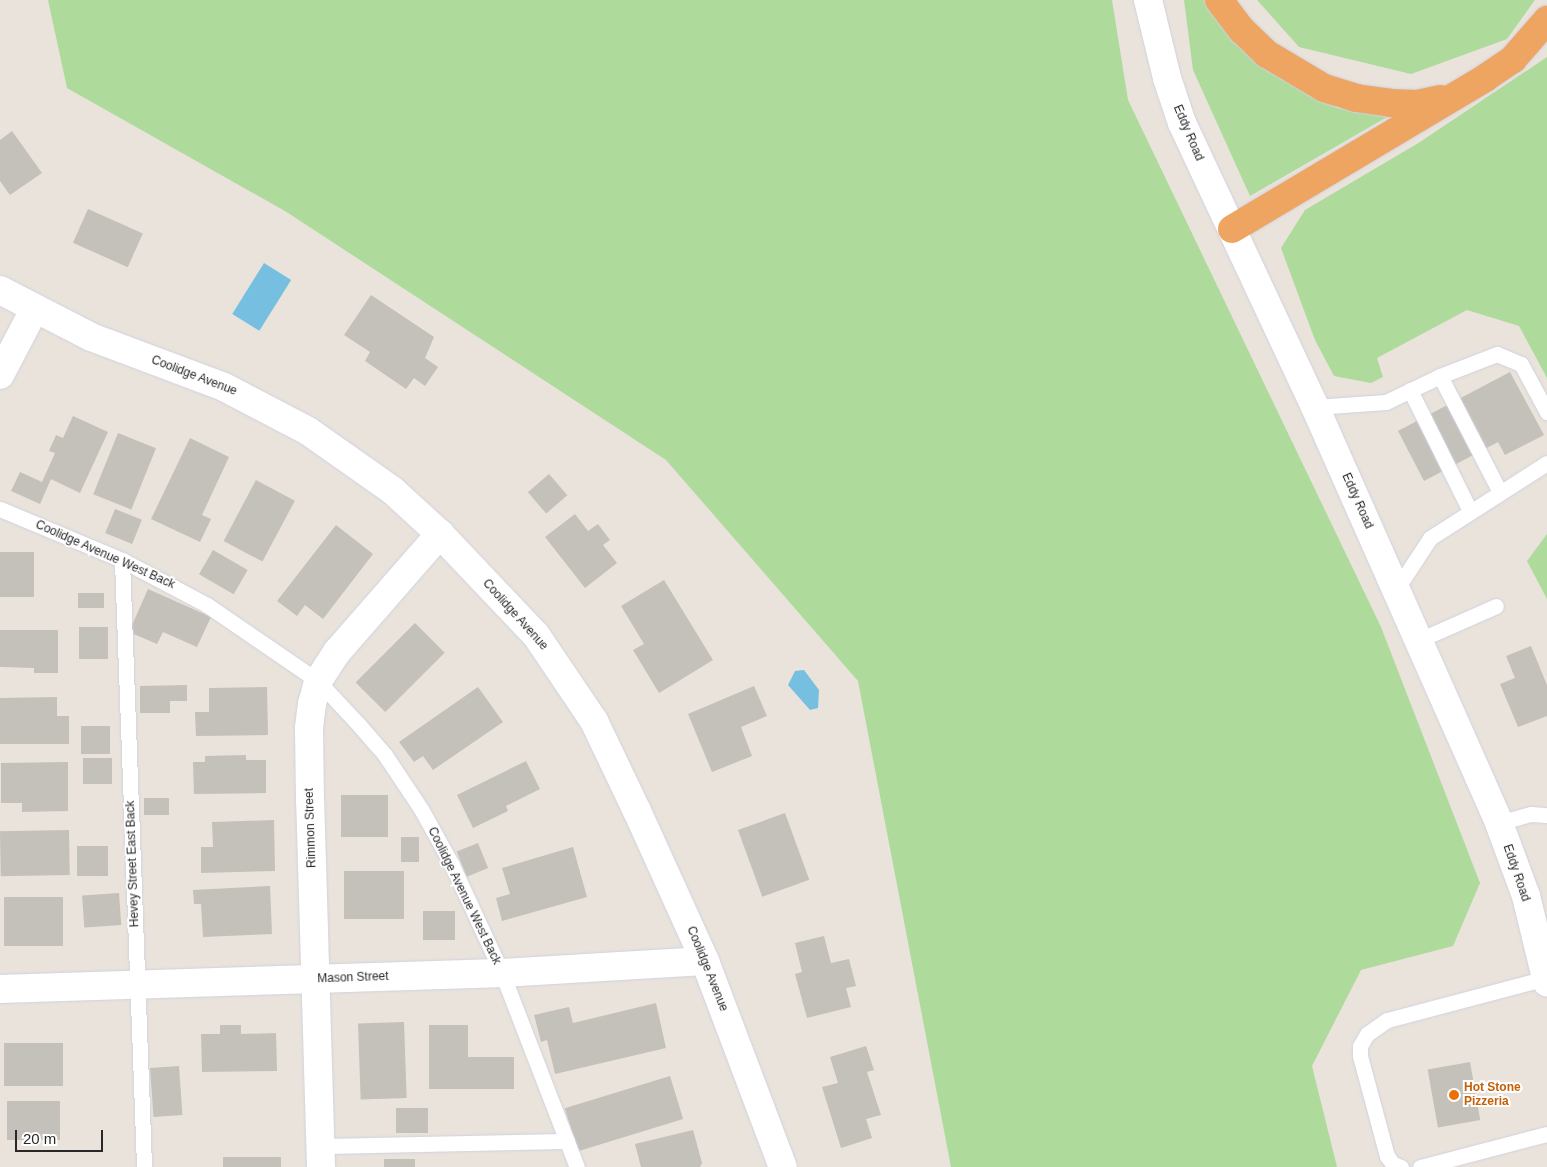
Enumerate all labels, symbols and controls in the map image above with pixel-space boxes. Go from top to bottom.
street label: Eddy Road [1170,103,1206,163]
street label: Coolidge Avenue [149,353,239,399]
street label: Eddy Road [1338,471,1376,531]
street label: Coolidge Avenue West Back [33,518,177,592]
street label: Coolidge Avenue [479,576,551,654]
street label: Rimmon Street [302,788,320,868]
street label: Hevey Street East Back [124,800,142,928]
street label: Coolidge Avenue West Back [424,825,504,967]
street label: Eddy Road [1500,843,1532,903]
street label: Coolidge Avenue [683,924,731,1014]
street label: Mason Street [317,970,389,986]
place label: Hot Stone Pizzeria [1464,1081,1521,1109]
marker: Hot Stone Pizzeria [1448,1089,1460,1101]
scale bar [18,1120,105,1152]
text: 20 m [23,1130,56,1147]

